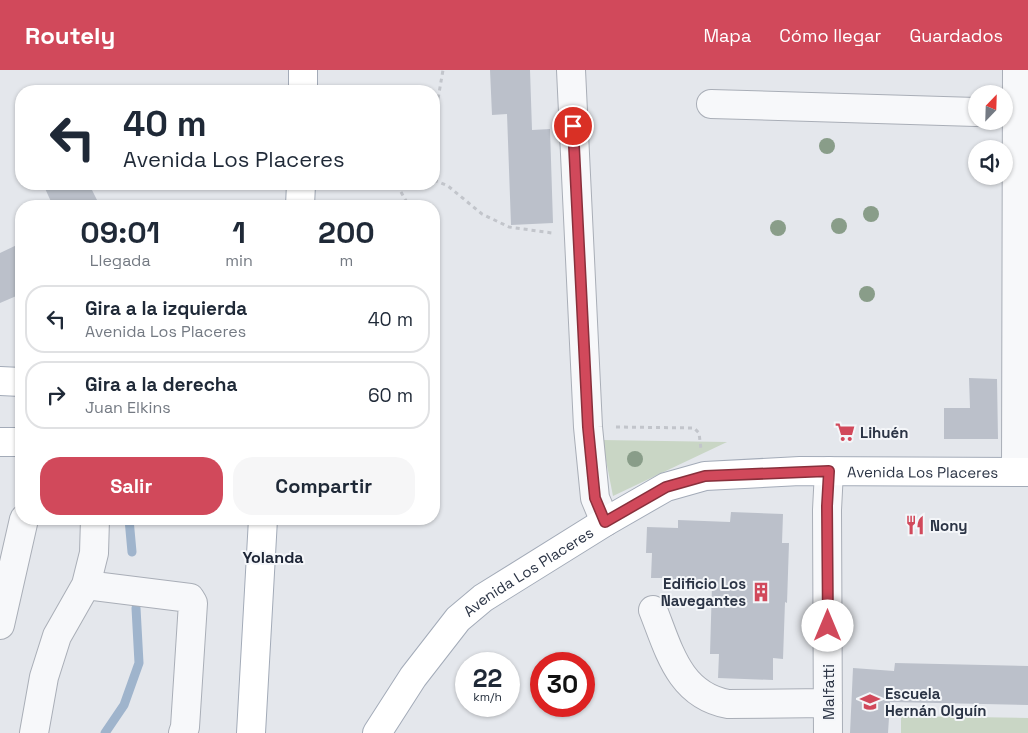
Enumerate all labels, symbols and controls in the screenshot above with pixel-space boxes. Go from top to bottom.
text: Routely [25,20,115,51]
text: Mapa [703,24,751,47]
text: Cómo llegar [779,24,881,47]
text: Guardados [909,24,1003,47]
north arrow [968,85,1012,130]
map controls [968,85,1013,185]
text: 40 m [123,102,207,146]
icon: left [40,105,105,170]
pin [552,105,594,147]
icon: arrive [559,112,587,140]
button: sound [968,140,1013,185]
text: Avenida Los Placeres [123,145,345,173]
text: 09:01 [80,213,160,252]
text: 1 [232,213,246,252]
text: 200 [318,213,375,252]
text: Llegada [90,250,151,271]
text: min [225,250,253,271]
text: m [340,250,353,271]
text: Gira a la izquierda [85,296,247,321]
icon: left [42,305,70,333]
text: 40 m [368,307,413,332]
text: Avenida Los Placeres [85,321,246,342]
text: Gira a la derecha [85,372,237,397]
icon: right [42,381,70,409]
text: 60 m [368,383,413,408]
text: Juan Elkins [85,397,171,418]
supermarket icon: Lihuén [834,421,856,443]
place label: Lihuén [860,423,908,442]
button: Salir [40,457,223,515]
button: Compartir [233,457,415,515]
street label: Avenida Los Placeres [847,462,998,481]
restaurant icon: Nony [904,514,926,536]
place label: Nony [930,516,968,535]
street label: Avenida Los Placeres [459,522,597,620]
district label: Yolanda [242,547,304,568]
place label: Edificio Los Navegantes [661,574,746,610]
building icon: Edificio Los Navegantes [750,581,772,603]
position arrow [801,599,853,651]
speed limit sign: 30 [530,652,595,717]
text: 22 [473,662,502,694]
street label: Malfatti [819,664,838,720]
place label: Escuela Hernán Olguín [885,684,987,720]
text: km/h [473,689,502,705]
school or university icon: Escuela Hernán Olguín [859,691,881,713]

